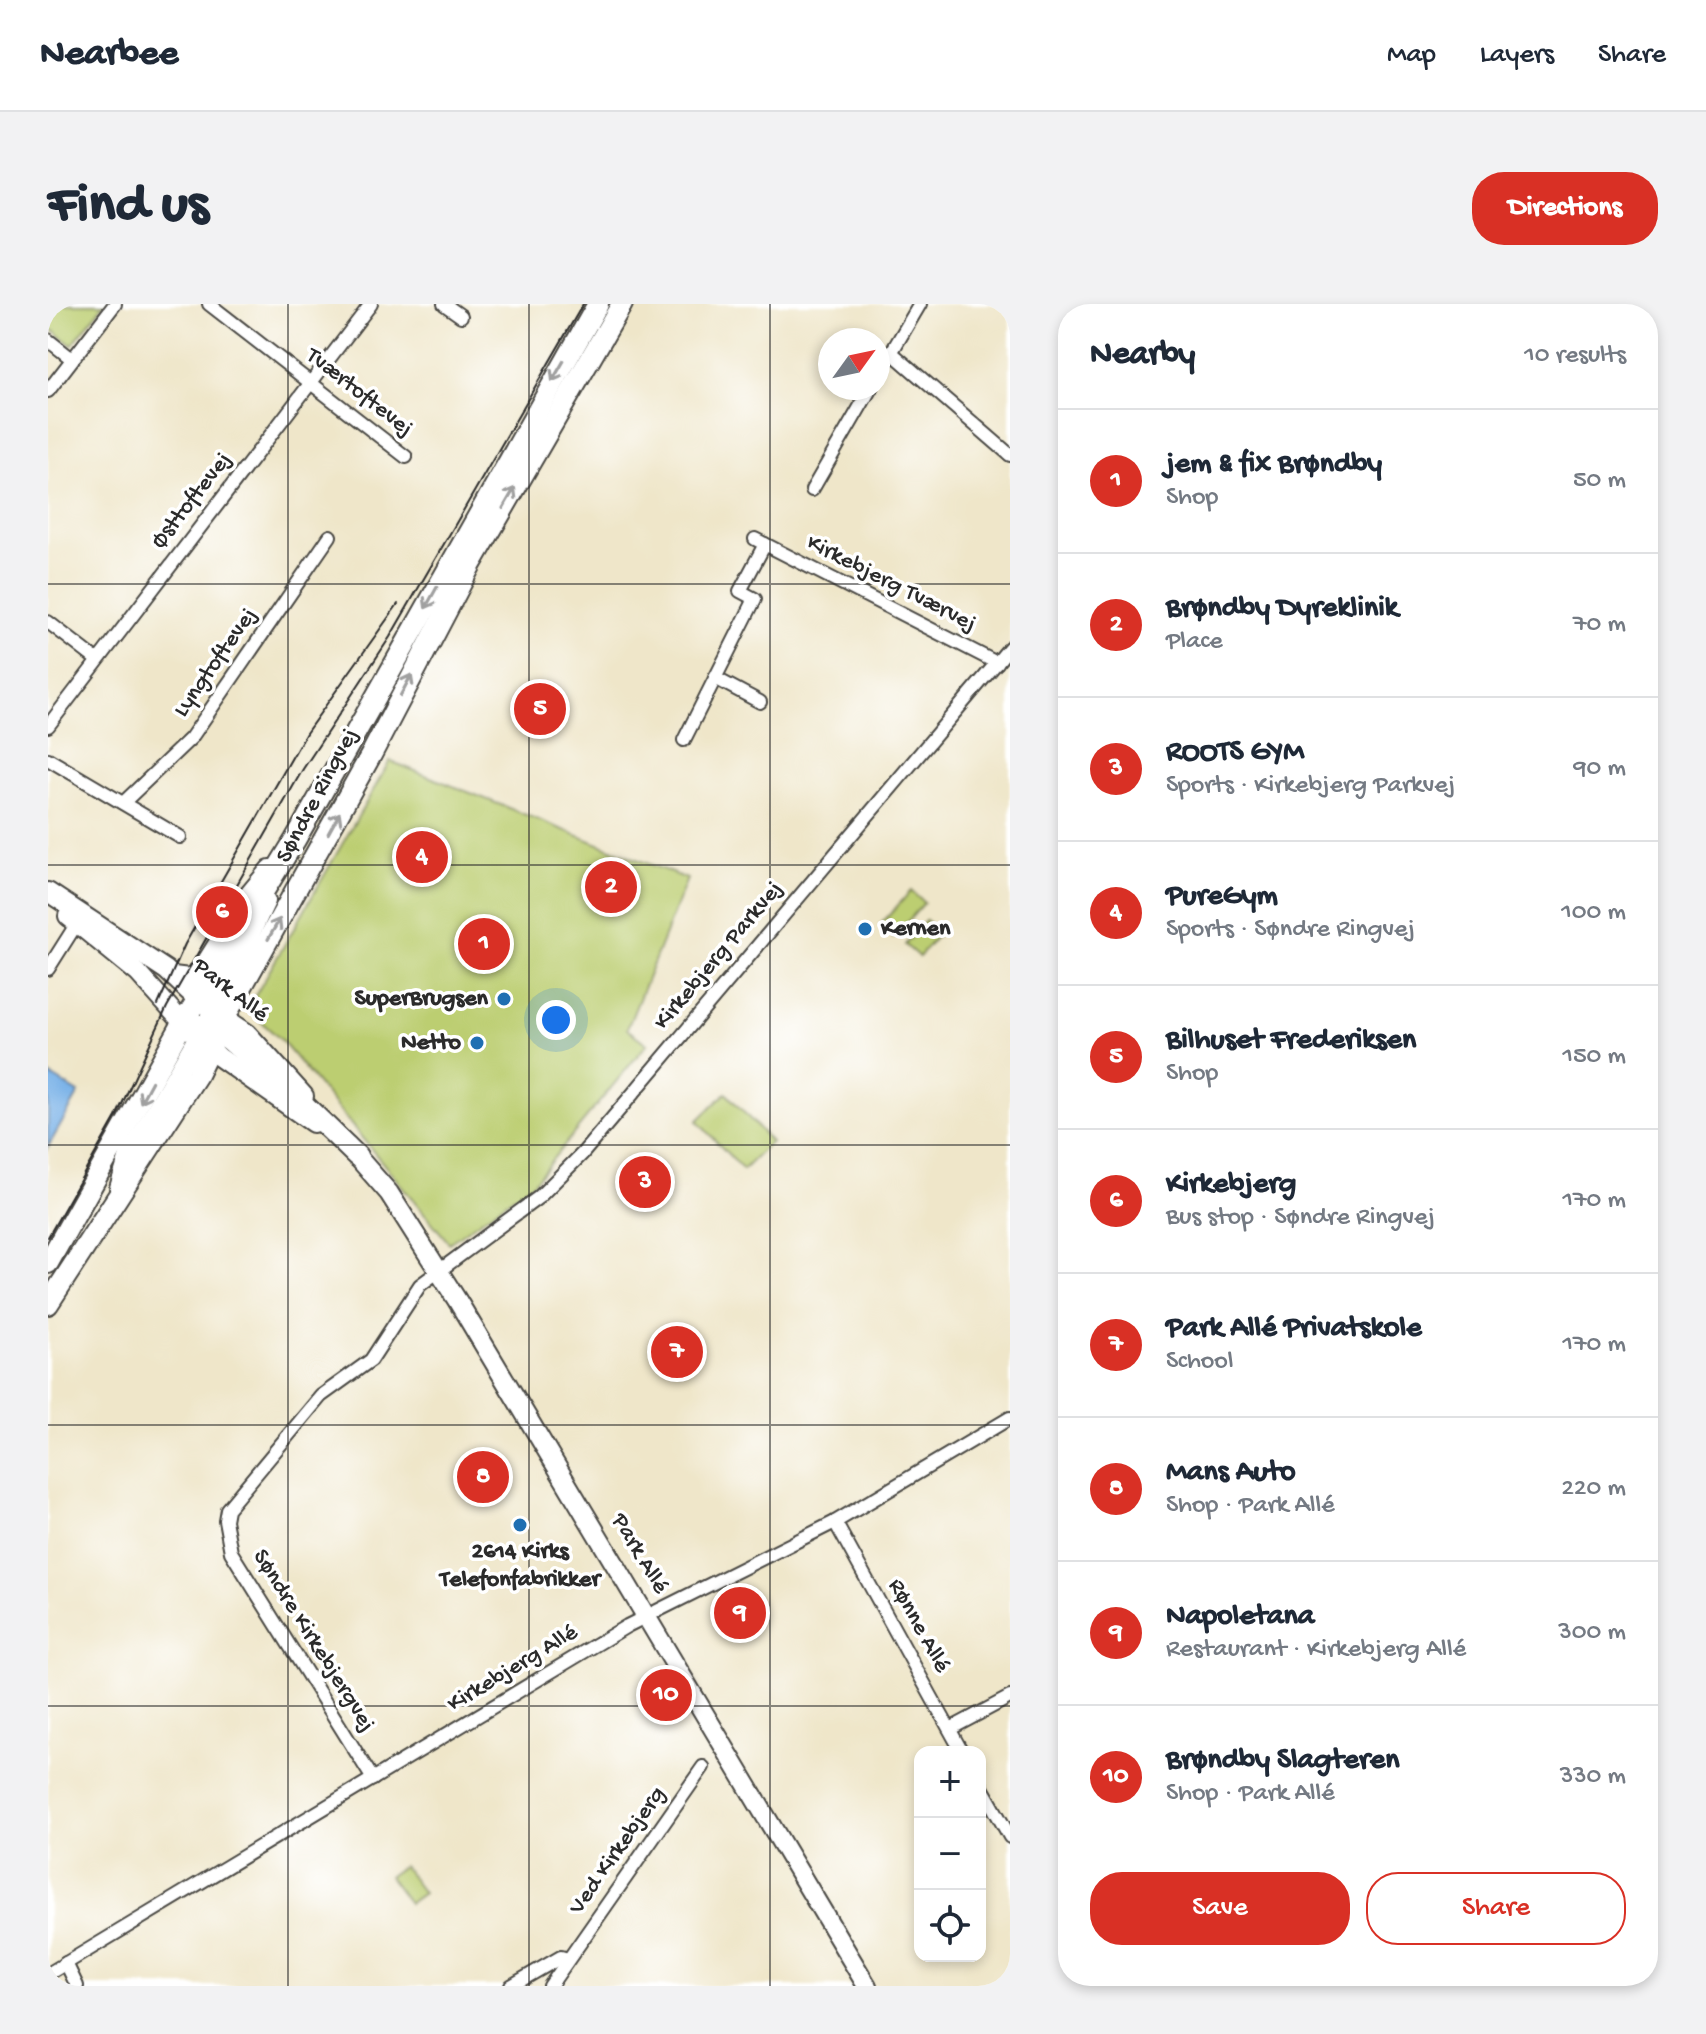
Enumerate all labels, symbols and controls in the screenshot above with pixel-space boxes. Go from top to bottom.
text: Nearbee [40,33,178,77]
text: Map [1387,39,1436,72]
text: Layers [1480,39,1554,72]
text: Share [1598,39,1666,72]
button: Directions [1472,172,1658,245]
text: Find us [48,175,208,241]
north arrow [818,328,890,400]
text: Nearby [1090,336,1195,376]
street label: Tværtoftevej [298,341,419,444]
text: 10 results [1524,341,1626,372]
one-way arrow [550,359,566,382]
street label: Østtoftevej [145,447,239,555]
text: jem & fix Brøndby [1166,448,1382,483]
text: 1 [1111,466,1121,497]
text: 50 m [1573,466,1626,497]
text: Shop [1166,483,1218,514]
one-way arrow [502,487,517,511]
street label: Kirkebjerg Tværvej [801,529,981,639]
one-way arrow [422,585,438,609]
text: Brøndby Dyreklinik [1166,592,1398,627]
street label: Lyngtoftevej [168,603,264,723]
text: 2 [1110,610,1122,641]
text: 70 m [1573,610,1626,641]
text: Place [1166,627,1223,658]
one-way arrow [398,674,414,697]
pin: 5 [514,679,566,739]
street label: Søndre Ringvej [270,724,366,868]
text: ROOTS GYM [1166,736,1304,771]
text: 3 [1109,754,1123,785]
text: 90 m [1574,754,1626,785]
text: Sports · Kirkebjerg Parkvej [1166,771,1455,802]
one-way arrow [327,811,342,835]
pin: 4 [396,827,448,887]
pin: 2 [585,857,637,917]
street label: Kirkebjerg Parkvej [648,876,790,1036]
text: PureGym [1166,880,1278,915]
pin: 6 [196,882,248,942]
text: 4 [1110,898,1122,929]
text: 100 m [1561,898,1626,929]
pin: 1 [458,914,510,974]
place label: Kernen [880,915,951,944]
text: Sports · Søndre Ringvej [1166,915,1415,946]
one-way arrow [266,918,282,941]
marker: Kernen [856,920,874,938]
street label: Park Allé [185,952,274,1030]
place label: SuperBrugsen [355,985,489,1014]
marker: SuperBrugsen [495,990,513,1008]
your location [536,1000,576,1040]
text: Bilhuset Frederiksen [1166,1024,1416,1059]
place label: Netto [401,1029,462,1058]
marker: Netto [468,1034,486,1052]
text: 5 [1109,1042,1123,1073]
text: 150 m [1562,1042,1626,1073]
text: Shop [1166,1059,1218,1090]
one-way arrow [138,1079,153,1103]
pin: 3 [619,1152,671,1212]
text: Kirkebjerg [1166,1168,1296,1203]
text: 6 [1109,1186,1123,1217]
text: 170 m [1563,1186,1626,1217]
text: Bus stop · Søndre Ringvej [1166,1203,1435,1234]
text: Park Allé Privatskole [1166,1312,1422,1347]
pin: 7 [651,1322,703,1382]
text: 7 [1109,1330,1123,1361]
text: 170 m [1563,1330,1626,1361]
text: School [1166,1347,1234,1378]
pin: 8 [457,1447,509,1507]
text: Mans Auto [1166,1456,1295,1491]
text: 8 [1109,1474,1123,1505]
text: 220 m [1561,1474,1626,1505]
text: Shop · Park Allé [1166,1491,1335,1522]
street label: Park Allé [603,1508,675,1600]
marker: 2614 Kirks Telefonfabrikker [511,1516,529,1534]
place label: 2614 Kirks Telefonfabrikker [438,1538,602,1595]
street label: Søndre Kirkebjergvej [245,1544,381,1738]
street label: Rønne Allé [880,1574,956,1679]
pin: 9 [714,1583,766,1643]
text: Napoletana [1166,1600,1314,1635]
street label: Kirkebjerg Allé [443,1618,584,1719]
text: 9 [1109,1618,1123,1649]
text: 300 m [1558,1618,1626,1649]
text: Restaurant · Kirkebjerg Allé [1166,1635,1466,1666]
pin: 10 [640,1665,692,1725]
text: Brøndby Slagteren [1166,1744,1399,1779]
map controls [914,1746,986,1962]
button: + [914,1746,986,1818]
text: 10 [1103,1762,1129,1793]
text: 330 m [1560,1762,1626,1793]
text: Shop · Park Allé [1166,1779,1335,1810]
street label: Ved Kirkebjerg [563,1781,673,1921]
button: − [914,1818,986,1890]
button: Save [1090,1872,1350,1945]
button: Share [1366,1872,1626,1945]
button: locate [914,1890,986,1962]

